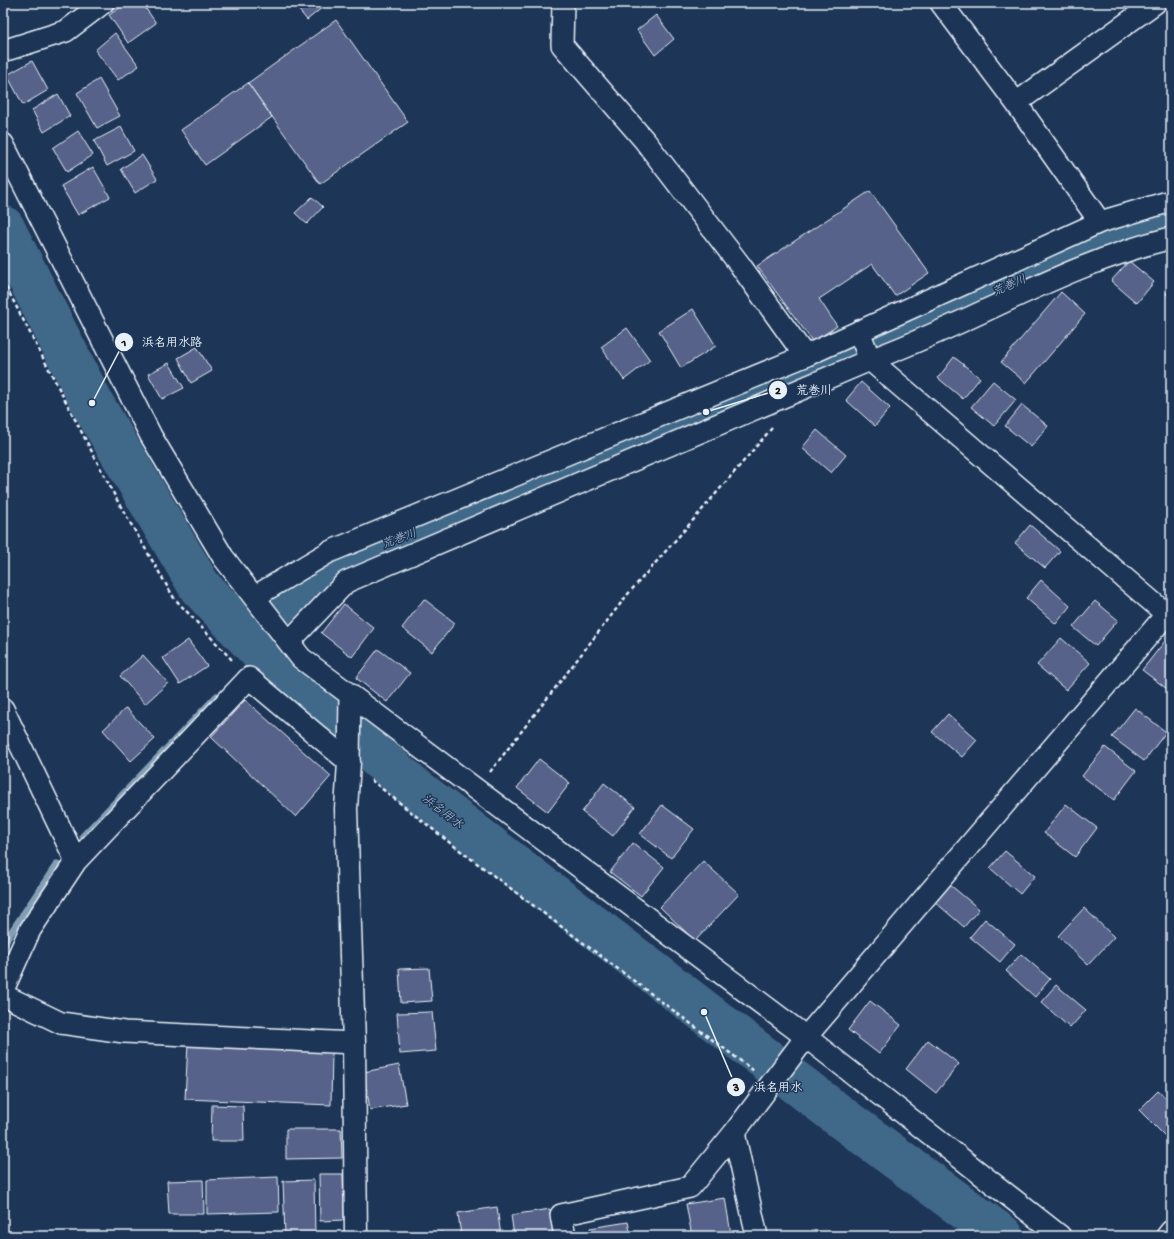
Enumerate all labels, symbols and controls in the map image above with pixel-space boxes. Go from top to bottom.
water label: 荒巻川 [990,272,1029,301]
callout: 浜名用水路 [114,330,210,354]
text: 浜名用水路 [142,336,202,351]
text: 1 [121,337,127,351]
callout: 荒巻川 [768,378,840,402]
text: 荒巻川 [796,384,832,399]
text: 2 [775,385,781,399]
water label: 荒巻川 [380,526,419,553]
water label: 浜名用水 [419,791,466,833]
callout: 浜名用水 [726,1075,810,1099]
text: 浜名用水 [754,1081,803,1096]
text: 3 [732,1082,739,1096]

